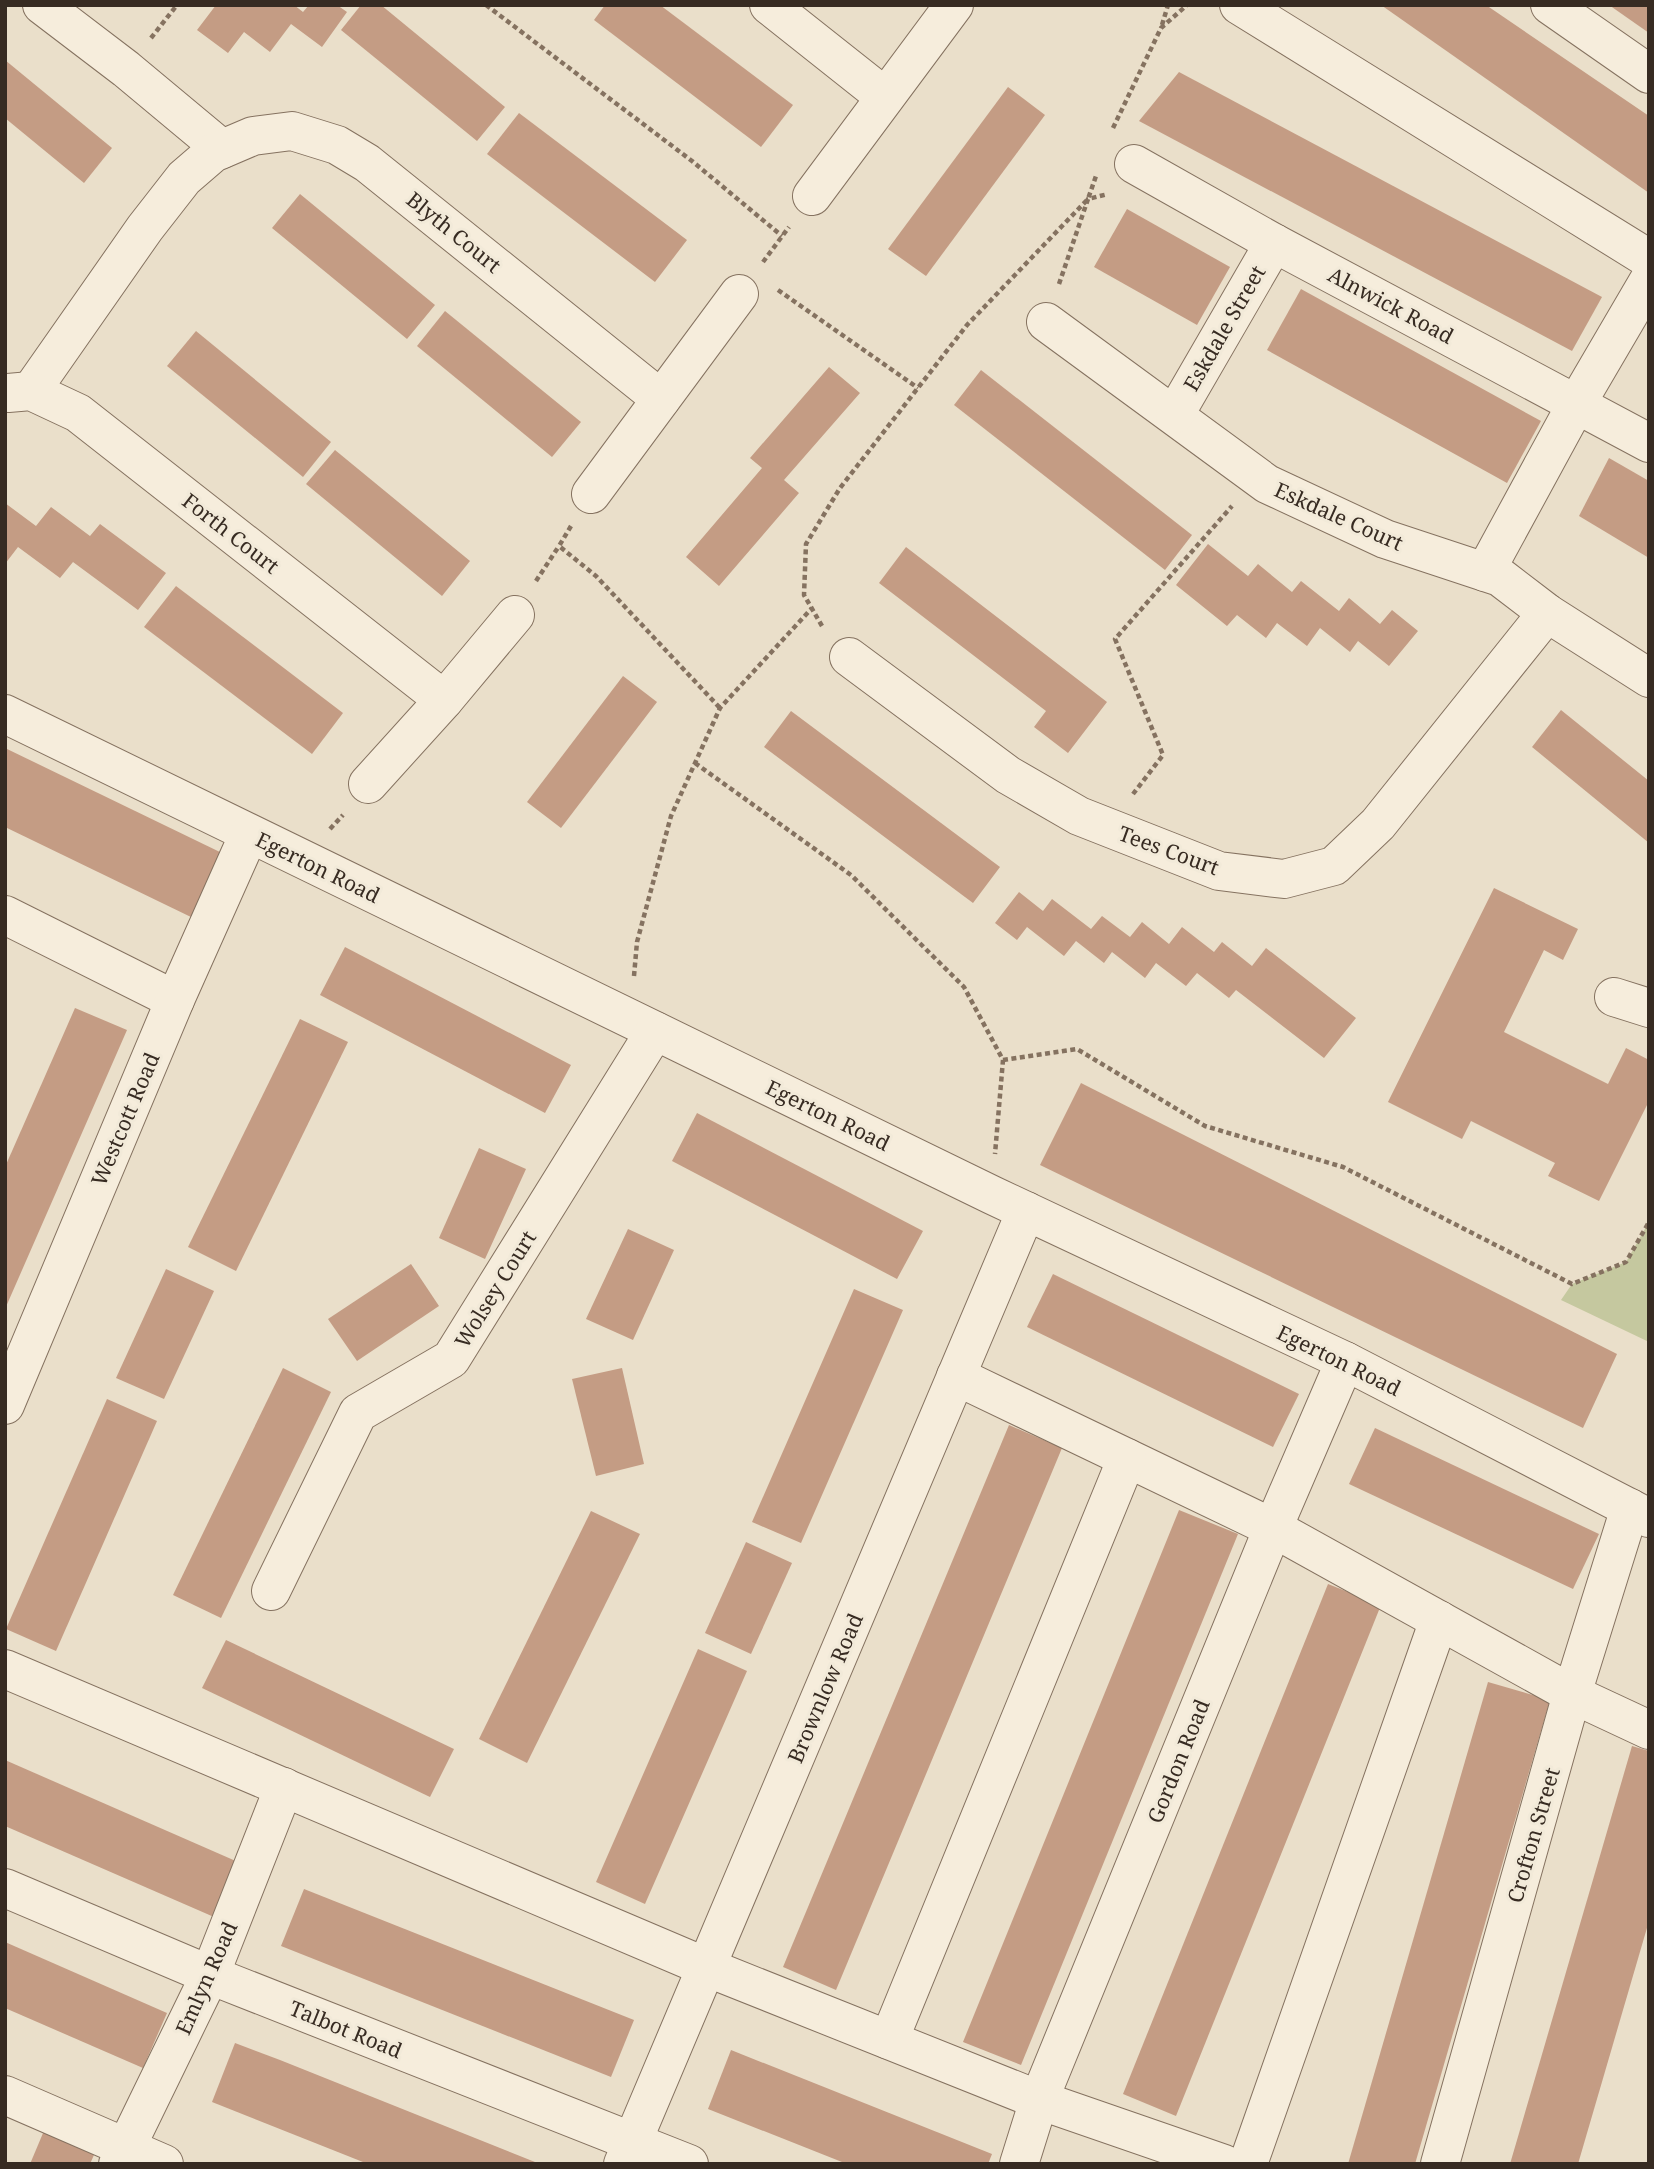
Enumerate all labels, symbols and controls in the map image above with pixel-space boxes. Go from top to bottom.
street label: Blyth Court [401,185,507,279]
street label: Eskdale Street [1177,260,1271,396]
street label: Alnwick Road [1323,260,1459,350]
street label: Eskdale Court [1270,475,1408,557]
street label: Forth Court [177,486,285,580]
street label: Tees Court [1115,819,1223,881]
street label: Egerton Road [251,825,385,909]
street label: Westcott Road [84,1048,166,1190]
street label: Egerton Road [761,1073,895,1157]
street label: Wolsey Court [448,1225,542,1353]
street label: Egerton Road [1272,1318,1406,1402]
street label: Brownlow Road [781,1609,869,1767]
street label: Gordon Road [1140,1695,1216,1827]
street label: Crofton Street [1500,1764,1566,1906]
street label: Emlyn Road [169,1917,243,2039]
street label: Talbot Road [286,1994,407,2064]

